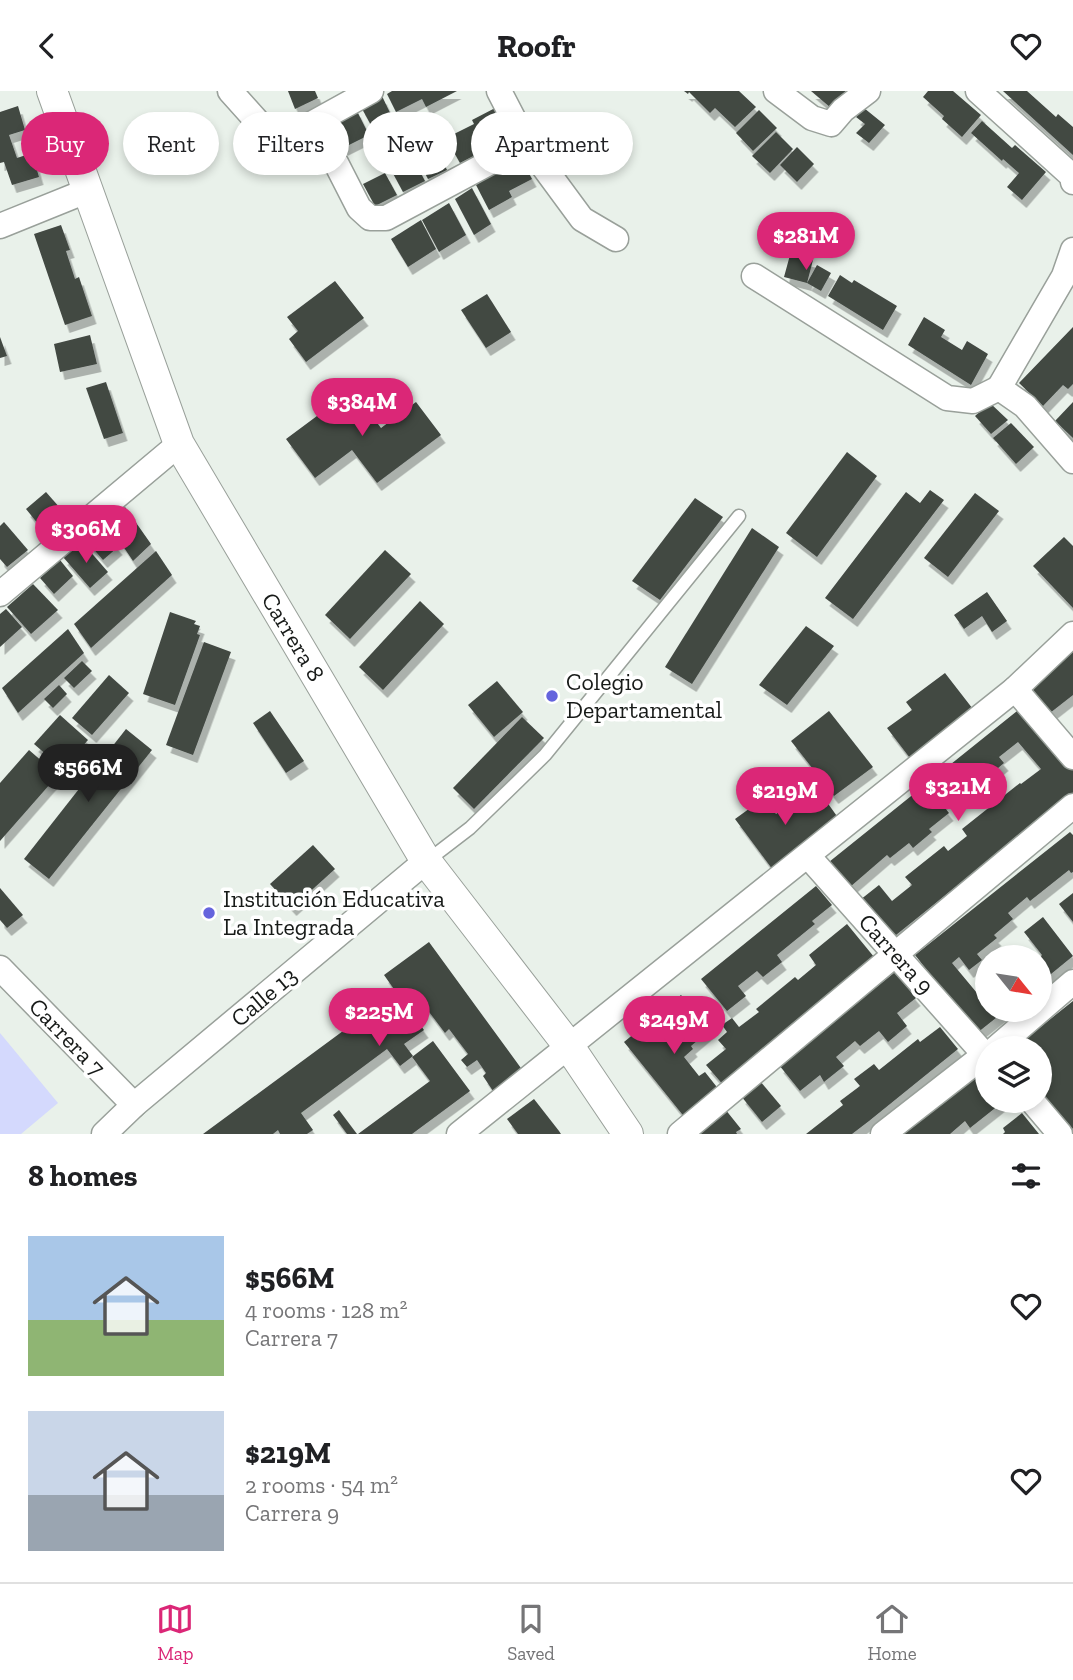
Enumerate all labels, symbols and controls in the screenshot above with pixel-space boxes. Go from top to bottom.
icon: back [28,27,66,65]
text: Roofr [497,27,576,65]
icon: heart [1007,27,1045,65]
chip: Buy [21,112,109,175]
chip: Rent [123,112,219,175]
chip: Filters [233,112,349,175]
chip: New [363,112,457,175]
chip: Apartment [471,112,633,175]
pin: $281M [757,213,855,272]
text: $281M [773,221,839,249]
pin: $384M [313,379,411,438]
text: $384M [327,387,397,415]
pin: $306M [37,505,135,565]
text: $306M [51,514,121,542]
street label: Carrera 8 [256,587,331,686]
place label: Colegio Departamental [566,667,722,724]
marker: Colegio Departamental [544,688,560,704]
pin: $566M [39,745,137,804]
text: $566M [54,753,122,781]
pin: $321M [909,763,1007,823]
pin: $219M [736,767,834,827]
text: $321M [925,772,991,800]
text: $219M [752,776,818,804]
place label: Institución Educativa La Integrada [223,884,445,941]
marker: Institución Educativa La Integrada [201,905,217,921]
street label: Carrera 9 [853,907,940,1000]
north arrow [975,945,1052,1022]
map controls [975,945,1052,1113]
street label: Calle 13 [225,961,303,1033]
pin: $225M [330,989,428,1048]
street label: Carrera 7 [23,992,111,1082]
text: $225M [345,997,413,1025]
pin: $249M [625,997,723,1056]
text: $249M [639,1005,709,1033]
button: layers [975,1036,1052,1113]
icon: filters [1007,1157,1045,1195]
text: 8 homes [28,1158,137,1194]
text: $566M [245,1260,335,1296]
icon: home [84,1264,168,1348]
icon: heart [1007,1287,1045,1325]
text: 4 rooms · 128 m² [245,1296,407,1324]
text: Carrera 7 [245,1324,338,1352]
text: $219M [245,1435,331,1471]
icon: home [84,1439,168,1523]
icon: heart [1007,1462,1045,1500]
text: 2 rooms · 54 m² [245,1471,398,1499]
text: Carrera 9 [245,1499,339,1527]
tab: Map [156,1600,194,1665]
tab: Saved [507,1600,555,1665]
tab: Home [868,1600,917,1665]

